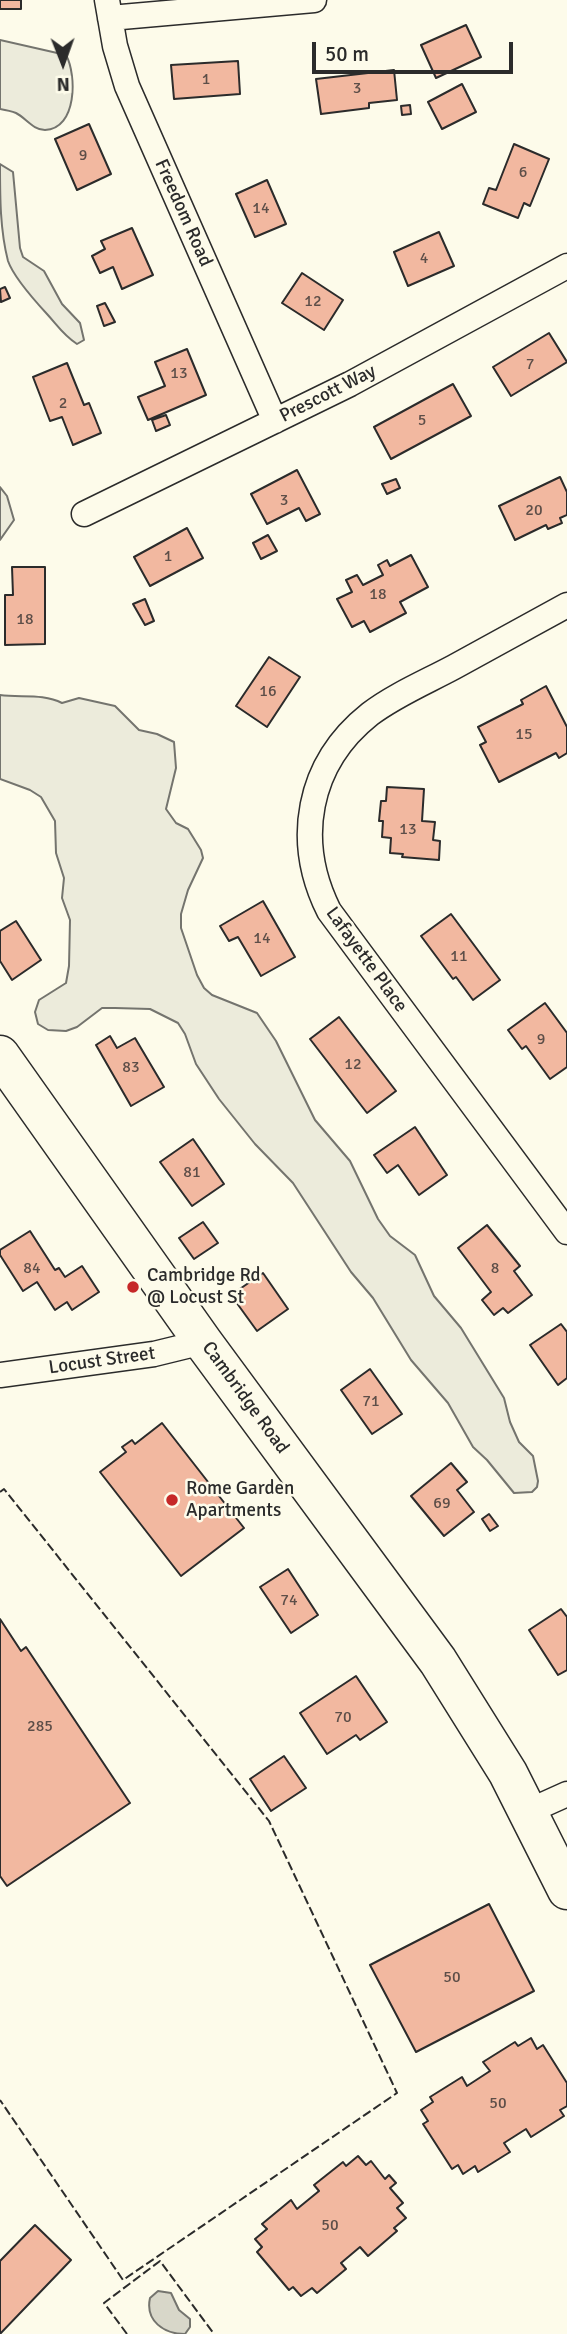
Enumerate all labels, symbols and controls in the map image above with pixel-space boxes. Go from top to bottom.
north arrow [28,28,98,98]
scale bar [315,28,516,72]
text: 50 m [325,41,369,67]
house number: 1 [202,70,210,90]
text: N [57,72,70,96]
house number: 3 [353,79,361,99]
house number: 9 [79,146,87,166]
street label: Freedom Road [149,156,217,270]
house number: 6 [519,163,527,183]
house number: 14 [252,199,270,219]
house number: 4 [420,249,428,269]
house number: 12 [304,292,322,312]
house number: 7 [526,355,534,375]
street label: Prescott Way [276,360,380,428]
house number: 13 [170,364,188,384]
house number: 2 [59,394,67,414]
house number: 5 [418,411,426,431]
house number: 3 [280,491,288,511]
house number: 20 [525,501,543,521]
house number: 1 [164,547,172,567]
house number: 18 [369,585,387,605]
house number: 18 [16,610,34,630]
house number: 16 [259,682,277,702]
house number: 15 [515,725,533,745]
house number: 13 [399,820,417,840]
street label: Lafayette Place [320,903,412,1017]
house number: 14 [253,929,271,949]
house number: 11 [450,947,468,967]
house number: 9 [537,1030,545,1050]
house number: 12 [344,1055,362,1075]
house number: 83 [122,1058,140,1078]
house number: 81 [183,1163,201,1183]
house number: 84 [23,1259,41,1279]
house number: 8 [491,1259,499,1279]
place label: Cambridge Rd @ Locust St [147,1265,261,1309]
marker: Cambridge Rd @ Locust St [125,1279,141,1295]
street label: Cambridge Road [197,1337,293,1459]
street label: Locust Street [47,1342,157,1380]
house number: 71 [362,1392,380,1412]
place label: Rome Garden Apartments [186,1478,294,1522]
marker: Rome Garden Apartments [164,1492,180,1508]
house number: 69 [433,1494,451,1514]
house number: 74 [280,1591,298,1611]
house number: 70 [334,1708,352,1728]
house number: 285 [27,1717,53,1737]
house number: 50 [443,1968,461,1988]
house number: 50 [489,2094,507,2114]
house number: 50 [321,2216,339,2236]

